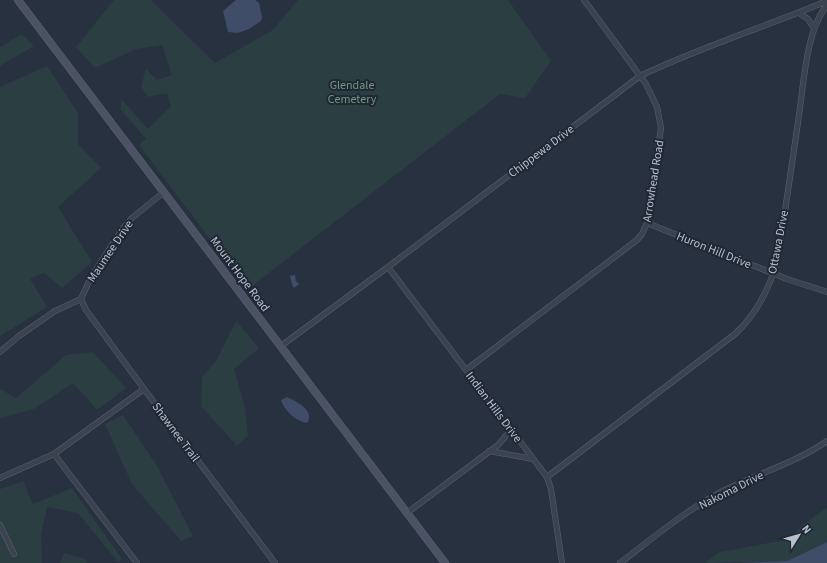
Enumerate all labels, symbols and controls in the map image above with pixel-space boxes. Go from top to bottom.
park label: Glendale Cemetery [328,77,377,108]
street label: Chippewa Drive [505,121,578,182]
street label: Arrowhead Road [639,139,668,223]
street label: Ottawa Drive [764,209,793,275]
street label: Maumee Drive [83,217,137,286]
street label: Huron Hill Drive [674,228,754,273]
street label: Mount Hope Road [206,233,273,315]
street label: Indian Hills Drive [461,368,526,446]
street label: Shawnee Trail [148,399,204,465]
street label: Nakoma Drive [696,467,767,514]
north arrow [779,515,819,555]
text: N [798,522,815,537]

